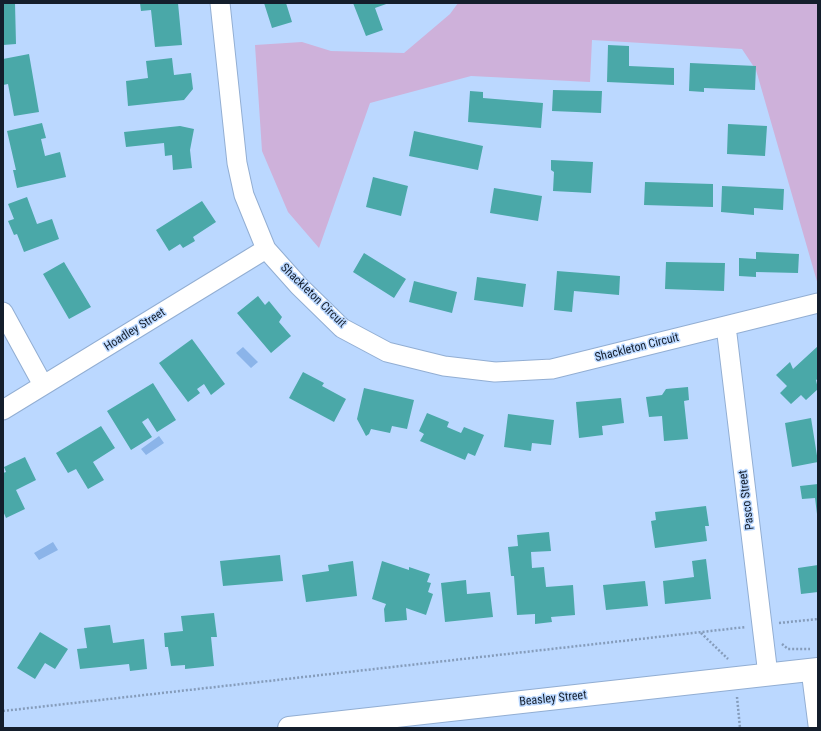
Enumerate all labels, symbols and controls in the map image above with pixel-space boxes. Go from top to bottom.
street label: Shackleton Circuit [277,261,349,331]
street label: Hoadley Street [102,306,168,354]
street label: Shackleton Circuit [594,331,680,365]
street label: Pasco Street [736,469,758,531]
street label: Beasley Street [519,688,587,710]

